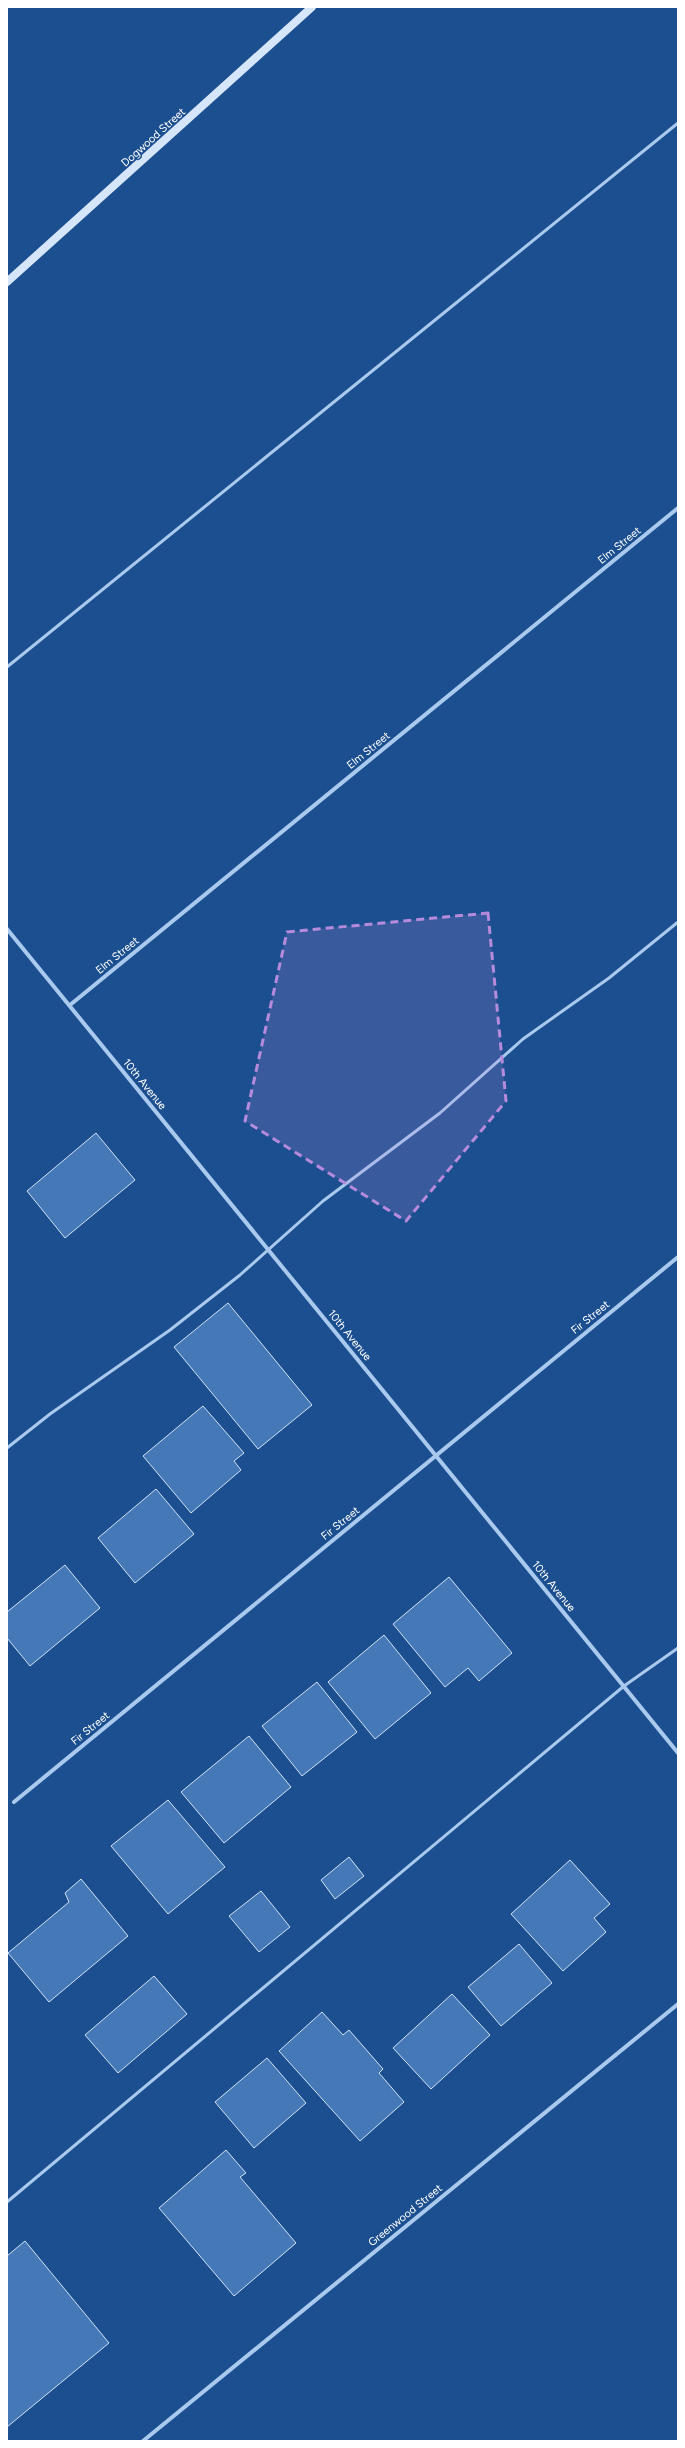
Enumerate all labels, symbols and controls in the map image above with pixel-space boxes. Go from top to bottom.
street label: Dogwood Street [119,105,188,170]
street label: Elm Street [595,524,644,567]
street label: Elm Street [344,729,393,772]
street label: Elm Street [93,934,142,977]
street label: 10th Avenue [120,1056,169,1112]
street label: Fir Street [568,1298,612,1337]
street label: 10th Avenue [325,1307,374,1363]
street label: Fir Street [318,1504,362,1543]
street label: 10th Avenue [529,1558,578,1614]
street label: Fir Street [68,1709,112,1748]
street label: Greenwood Street [366,2182,445,2249]

